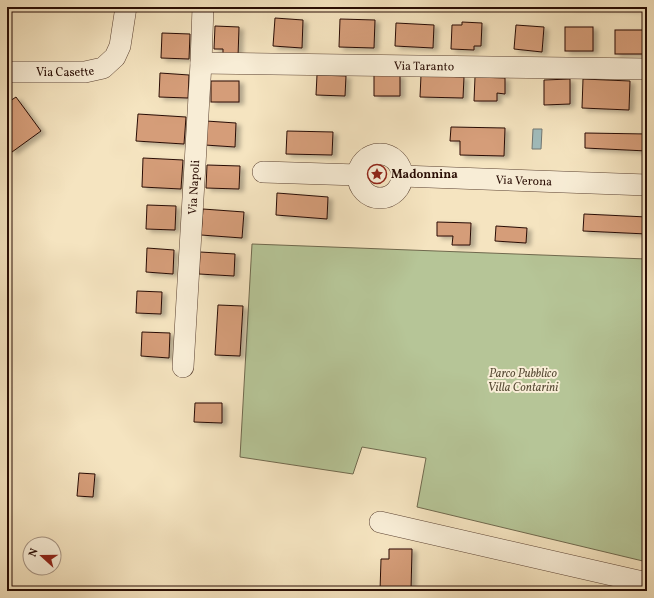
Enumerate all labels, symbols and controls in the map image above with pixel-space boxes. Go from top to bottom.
street label: Via Taranto [394,59,454,75]
street label: Via Casette [36,63,96,81]
street label: Via Napoli [185,159,204,215]
place icon: Madonnina [366,163,388,185]
place label: Madonnina [391,167,458,183]
street label: Via Verona [495,172,553,191]
park label: Parco Pubblico Villa Contarini [488,366,559,396]
north arrow [22,536,62,576]
text: N [26,547,42,559]

